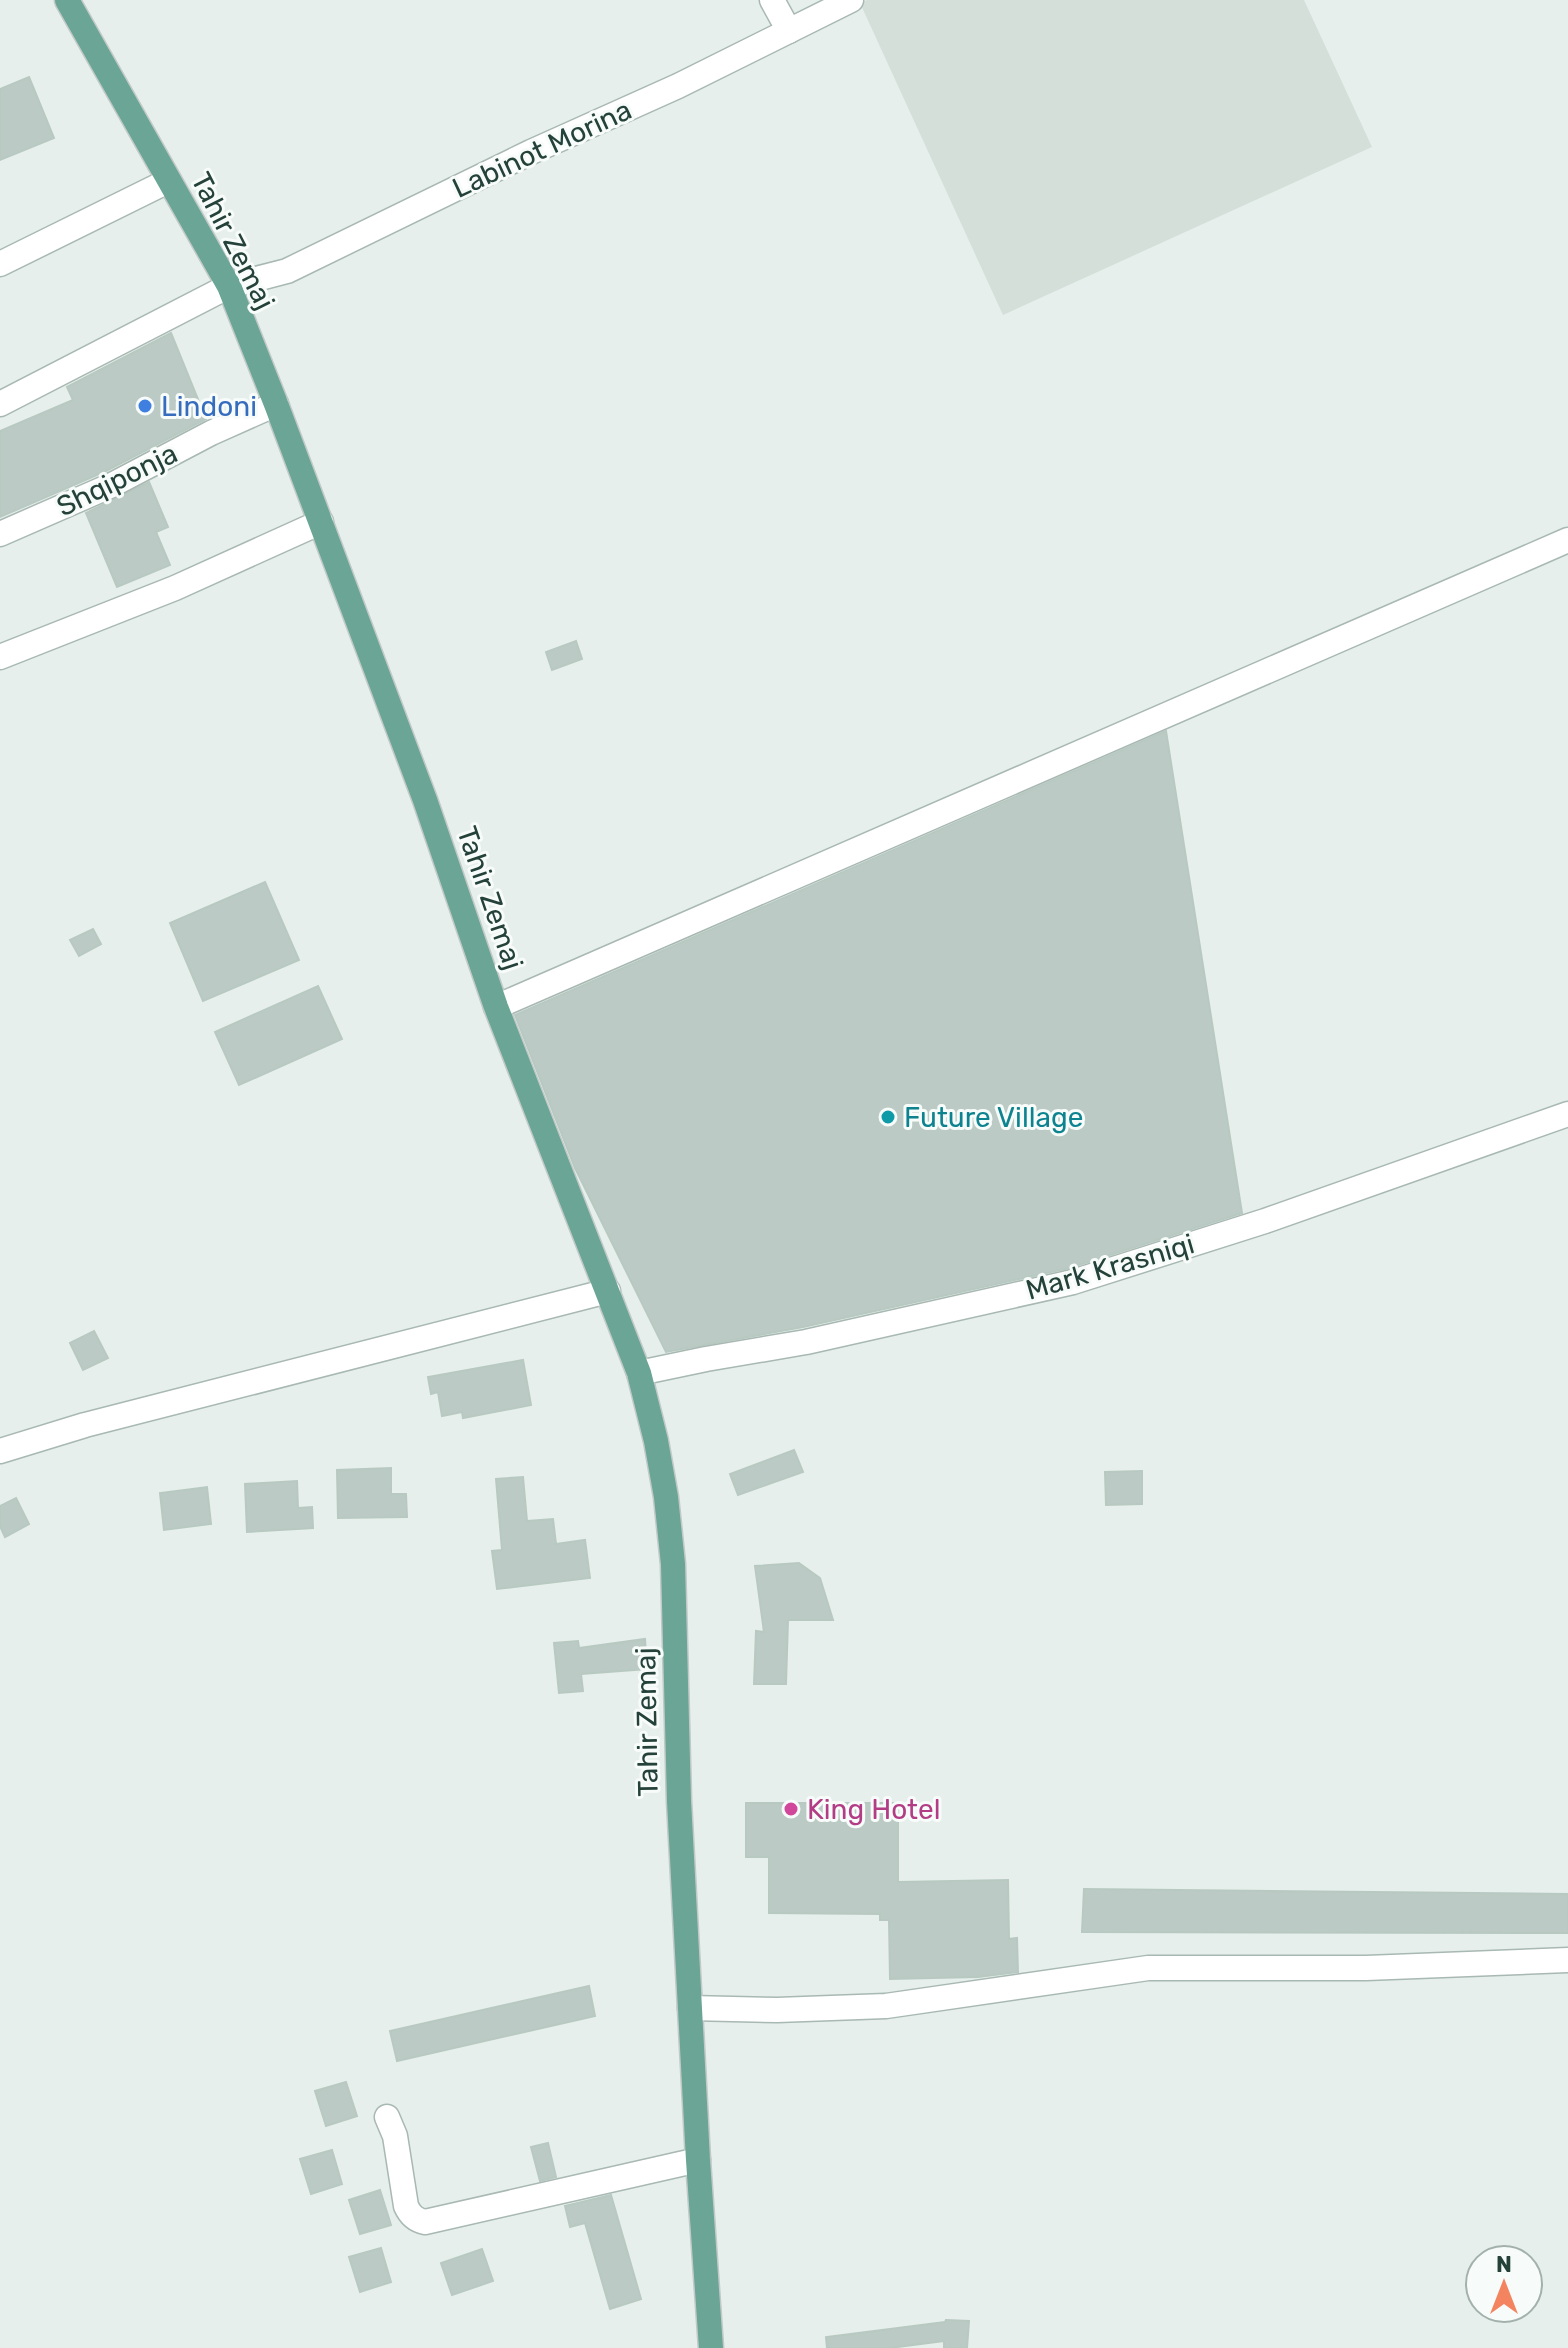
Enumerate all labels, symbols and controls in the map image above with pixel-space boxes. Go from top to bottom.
street label: Labinot Morina [447,93,637,205]
street label: Tahir Zemaj [184,167,282,315]
place label: Lindoni [161,390,257,423]
marker: Lindoni [136,397,154,415]
street label: Shqiponja [51,437,183,523]
street label: Tahir Zemaj [450,822,530,974]
place label: Future Village [904,1101,1083,1134]
marker: Future Village [879,1108,897,1126]
street label: Mark Krasniqi [1022,1227,1198,1307]
street label: Tahir Zemaj [629,1647,665,1797]
place label: King Hotel [807,1793,941,1826]
marker: King Hotel [782,1800,800,1818]
north arrow [1464,2244,1544,2324]
text: N [1496,2251,1512,2278]

